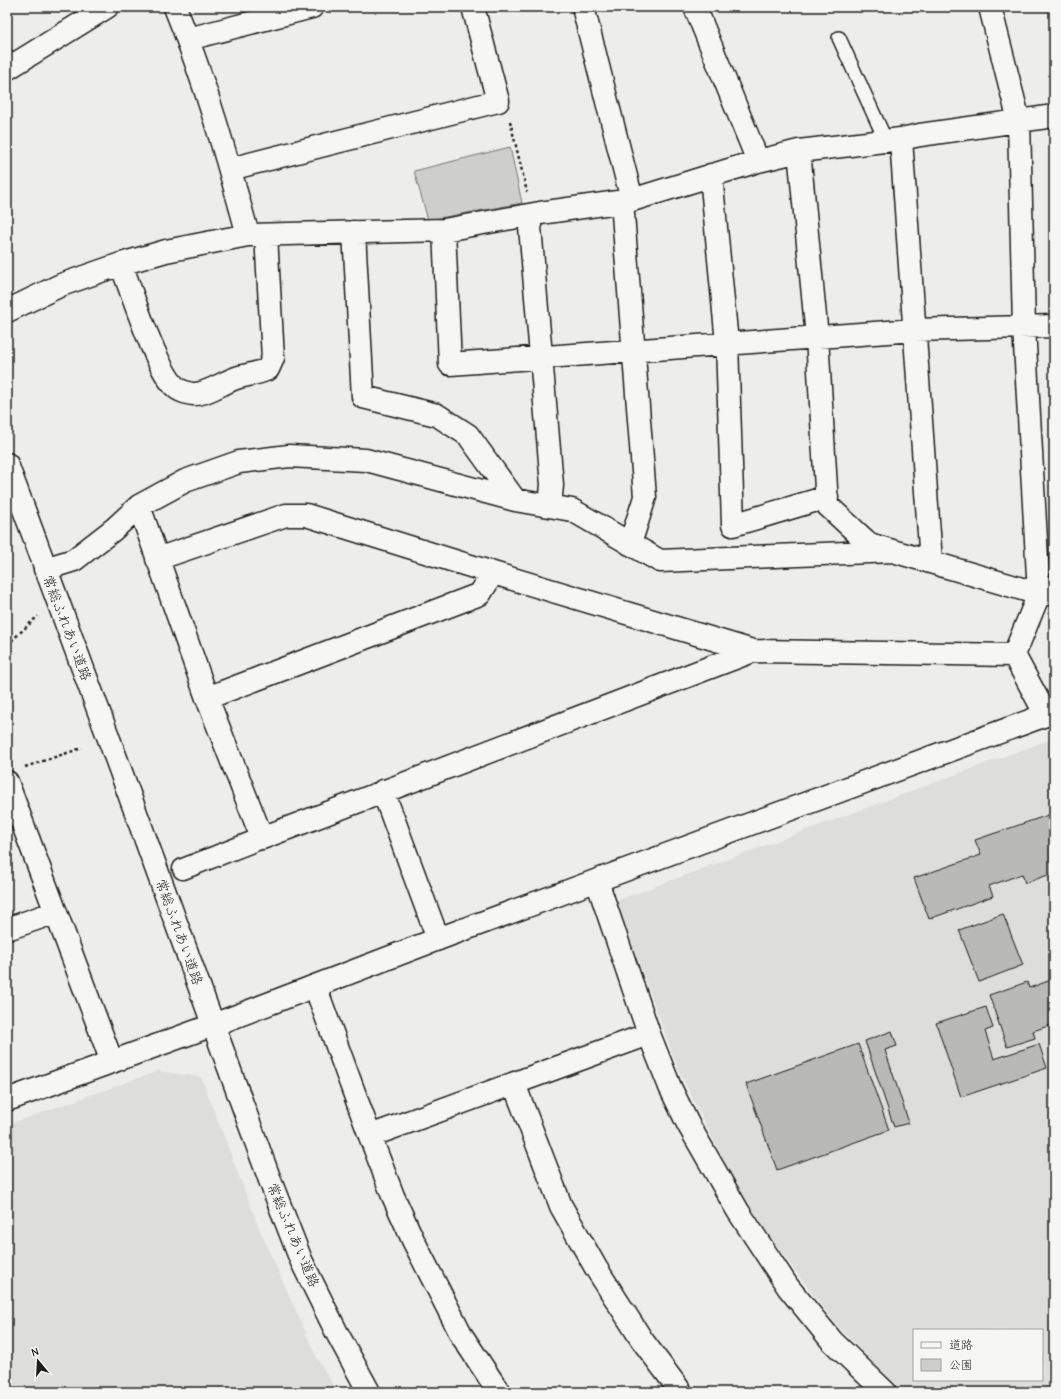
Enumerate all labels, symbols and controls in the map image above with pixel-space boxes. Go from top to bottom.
street label: 常総ふれあい道路 [39,573,95,683]
street label: 常総ふれあい道路 [152,876,206,988]
street label: 常総ふれあい道路 [263,1180,323,1290]
legend [913,1329,1043,1381]
text: 道路 [949,1338,973,1352]
north arrow [18,1341,58,1381]
text: N [30,1345,40,1359]
text: 公園 [949,1358,973,1372]

